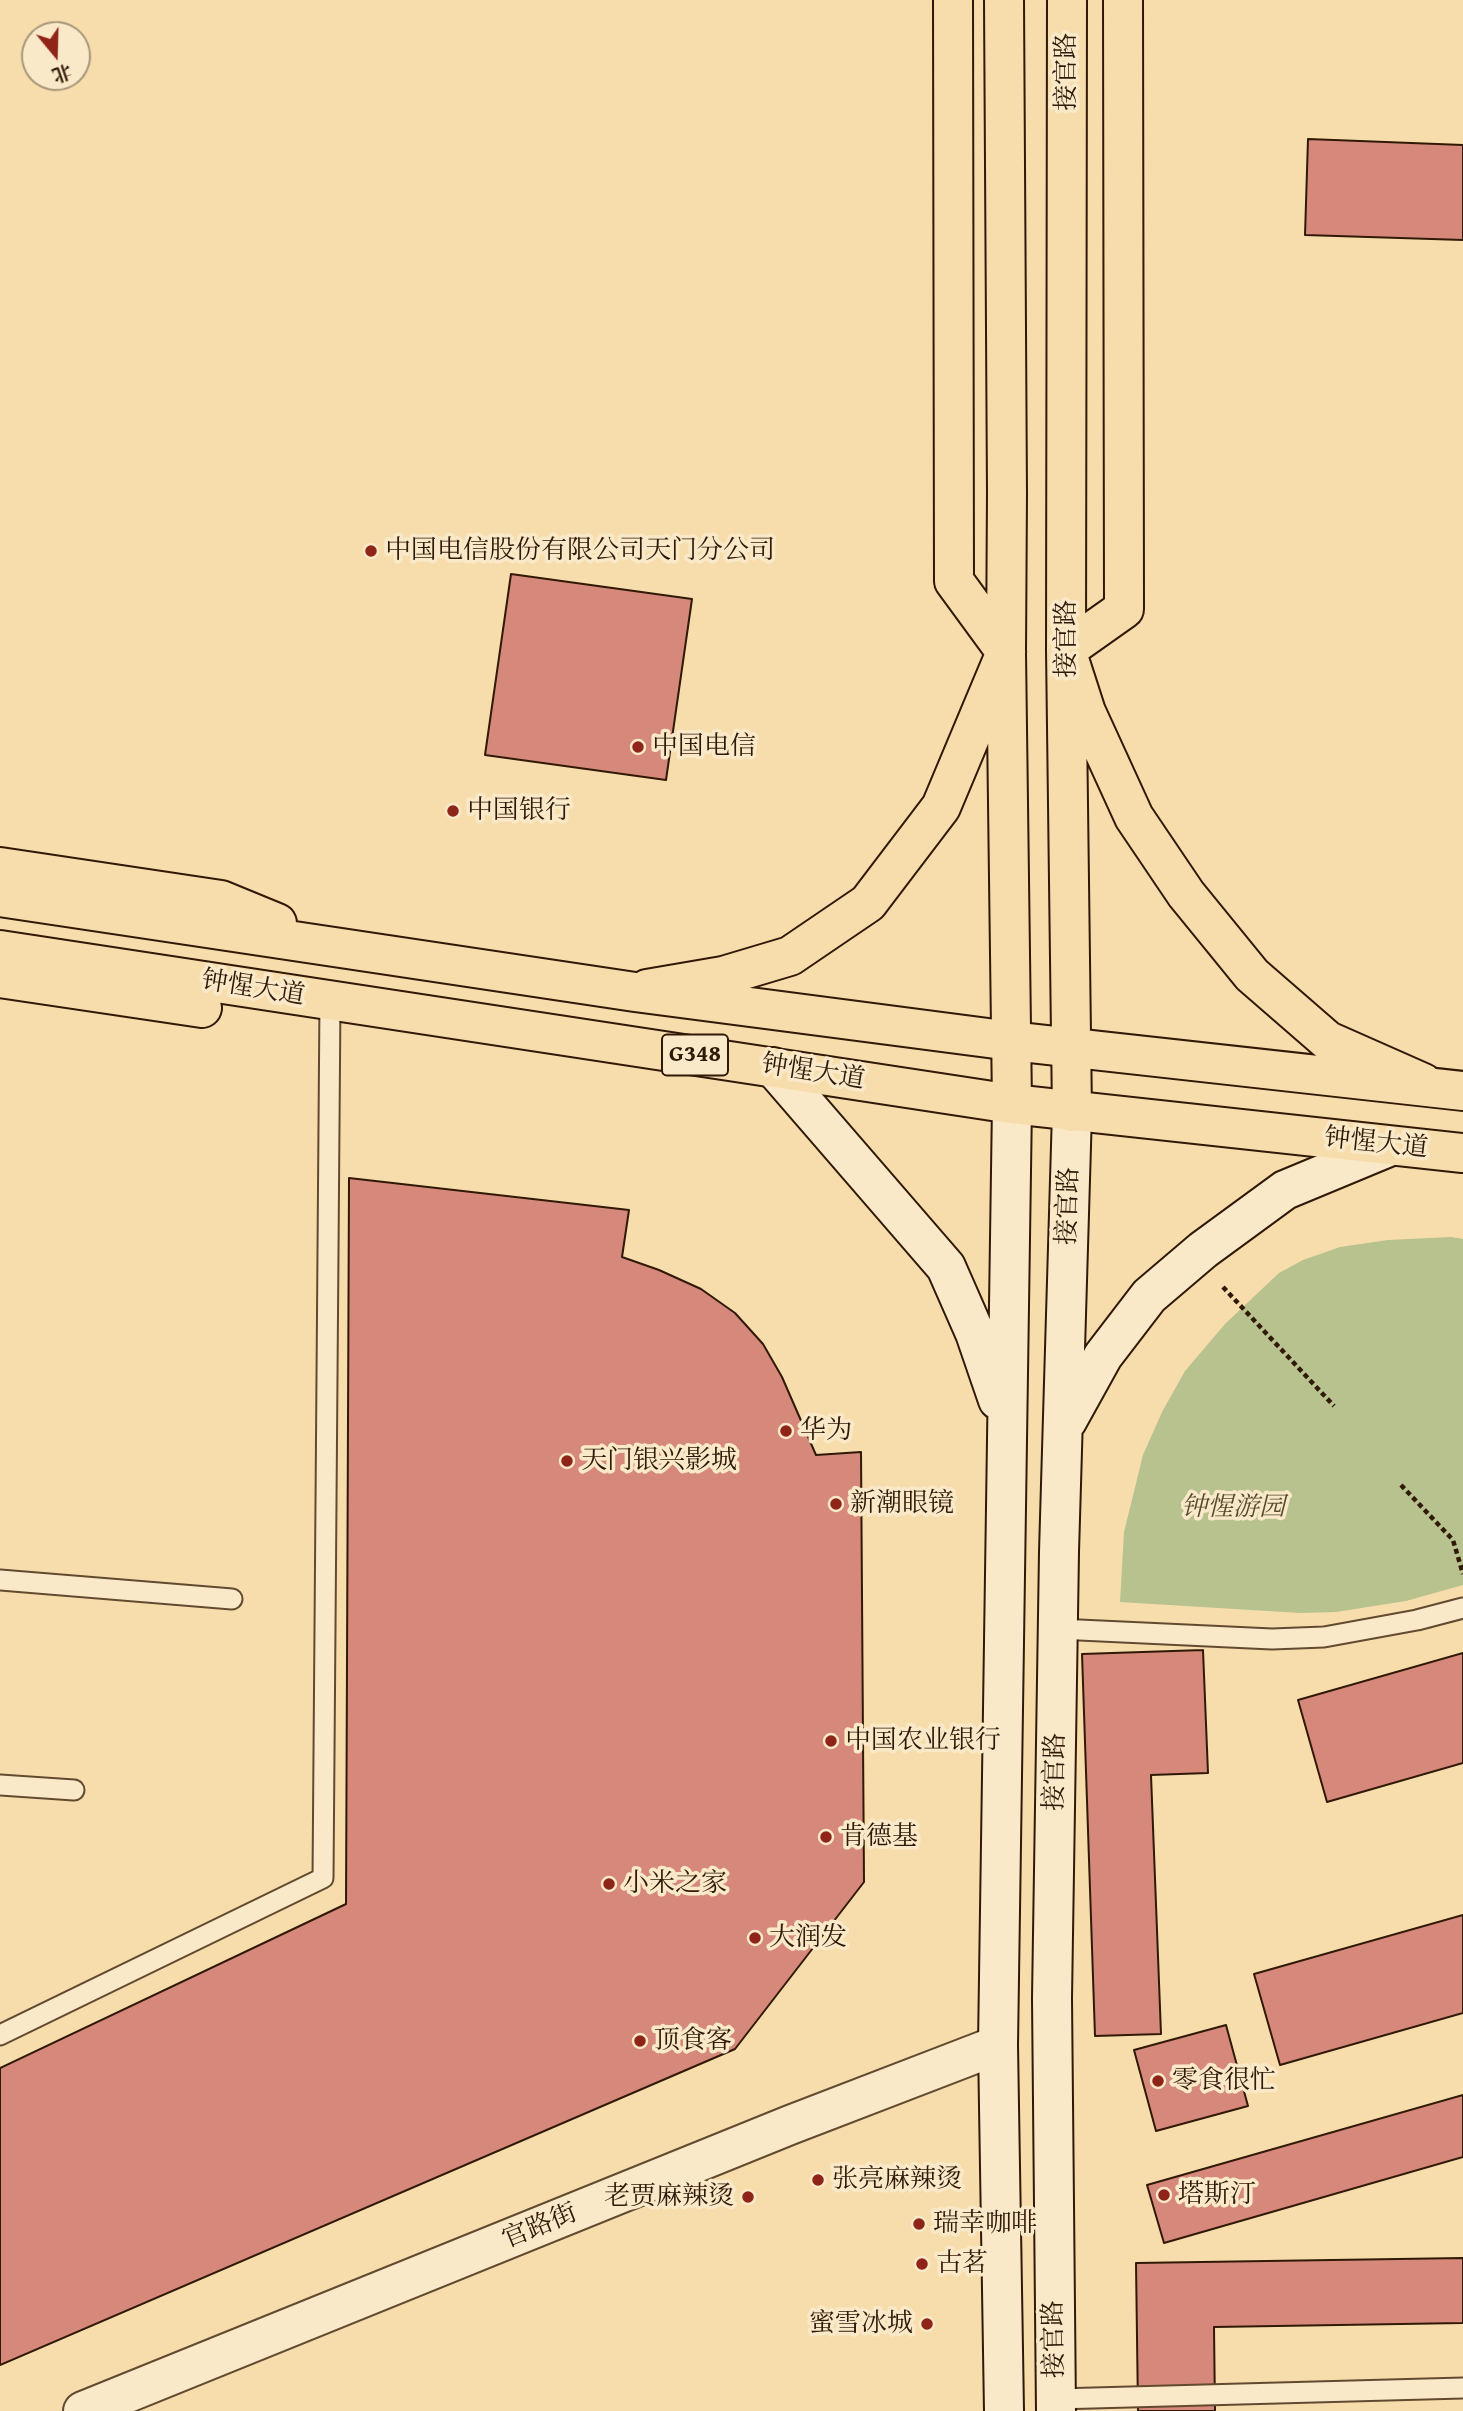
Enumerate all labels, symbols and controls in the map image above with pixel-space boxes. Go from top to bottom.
north arrow [21,21,91,91]
street label: 接官路 [1051,33,1083,111]
text: 北 [49,58,76,90]
place label: 中国电信股份有限公司天门分公司 [385,535,775,567]
marker: 中国电信股份有限公司天门分公司 [363,543,379,559]
street label: 接官路 [1051,600,1083,678]
place label: 中国电信 [652,731,756,763]
marker: 中国电信 [630,739,646,755]
place label: 中国银行 [467,795,571,827]
marker: 中国银行 [445,803,461,819]
street label: 钟惺大道 [199,965,307,1013]
road number: G348 [662,1035,728,1076]
street label: 钟惺大道 [759,1049,867,1097]
street label: 钟惺大道 [1323,1123,1429,1165]
street label: 接官路 [1052,1166,1086,1246]
place label: 华为 [800,1415,852,1447]
marker: 华为 [778,1423,794,1439]
place label: 天门银兴影城 [581,1445,737,1477]
marker: 天门银兴影城 [559,1453,575,1469]
place label: 新潮眼镜 [850,1488,954,1520]
park label: 钟惺游园 [1181,1492,1285,1524]
marker: 新潮眼镜 [828,1496,844,1512]
place label: 中国农业银行 [845,1725,1001,1757]
marker: 中国农业银行 [823,1733,839,1749]
street label: 接官路 [1040,1733,1072,1811]
place label: 肯德基 [840,1821,918,1853]
marker: 肯德基 [818,1829,834,1845]
place label: 小米之家 [623,1868,727,1900]
marker: 小米之家 [601,1876,617,1892]
place label: 大润发 [769,1922,847,1954]
marker: 大润发 [747,1930,763,1946]
place label: 顶食客 [654,2025,732,2057]
marker: 顶食客 [632,2033,648,2049]
place label: 零食很忙 [1172,2065,1276,2097]
marker: 零食很忙 [1150,2073,1166,2089]
place label: 张亮麻辣烫 [832,2164,962,2196]
marker: 张亮麻辣烫 [810,2172,826,2188]
place label: 塔斯汀 [1178,2179,1256,2211]
place label: 老贾麻辣烫 [604,2181,734,2213]
marker: 塔斯汀 [1156,2187,1172,2203]
marker: 老贾麻辣烫 [740,2189,756,2205]
street label: 官路街 [498,2198,582,2256]
place label: 瑞幸咖啡 [933,2208,1037,2240]
marker: 瑞幸咖啡 [911,2216,927,2232]
place label: 古茗 [936,2248,988,2280]
marker: 古茗 [914,2256,930,2272]
street label: 接官路 [1039,2300,1071,2378]
place label: 蜜雪冰城 [809,2308,913,2340]
marker: 蜜雪冰城 [919,2316,935,2332]

